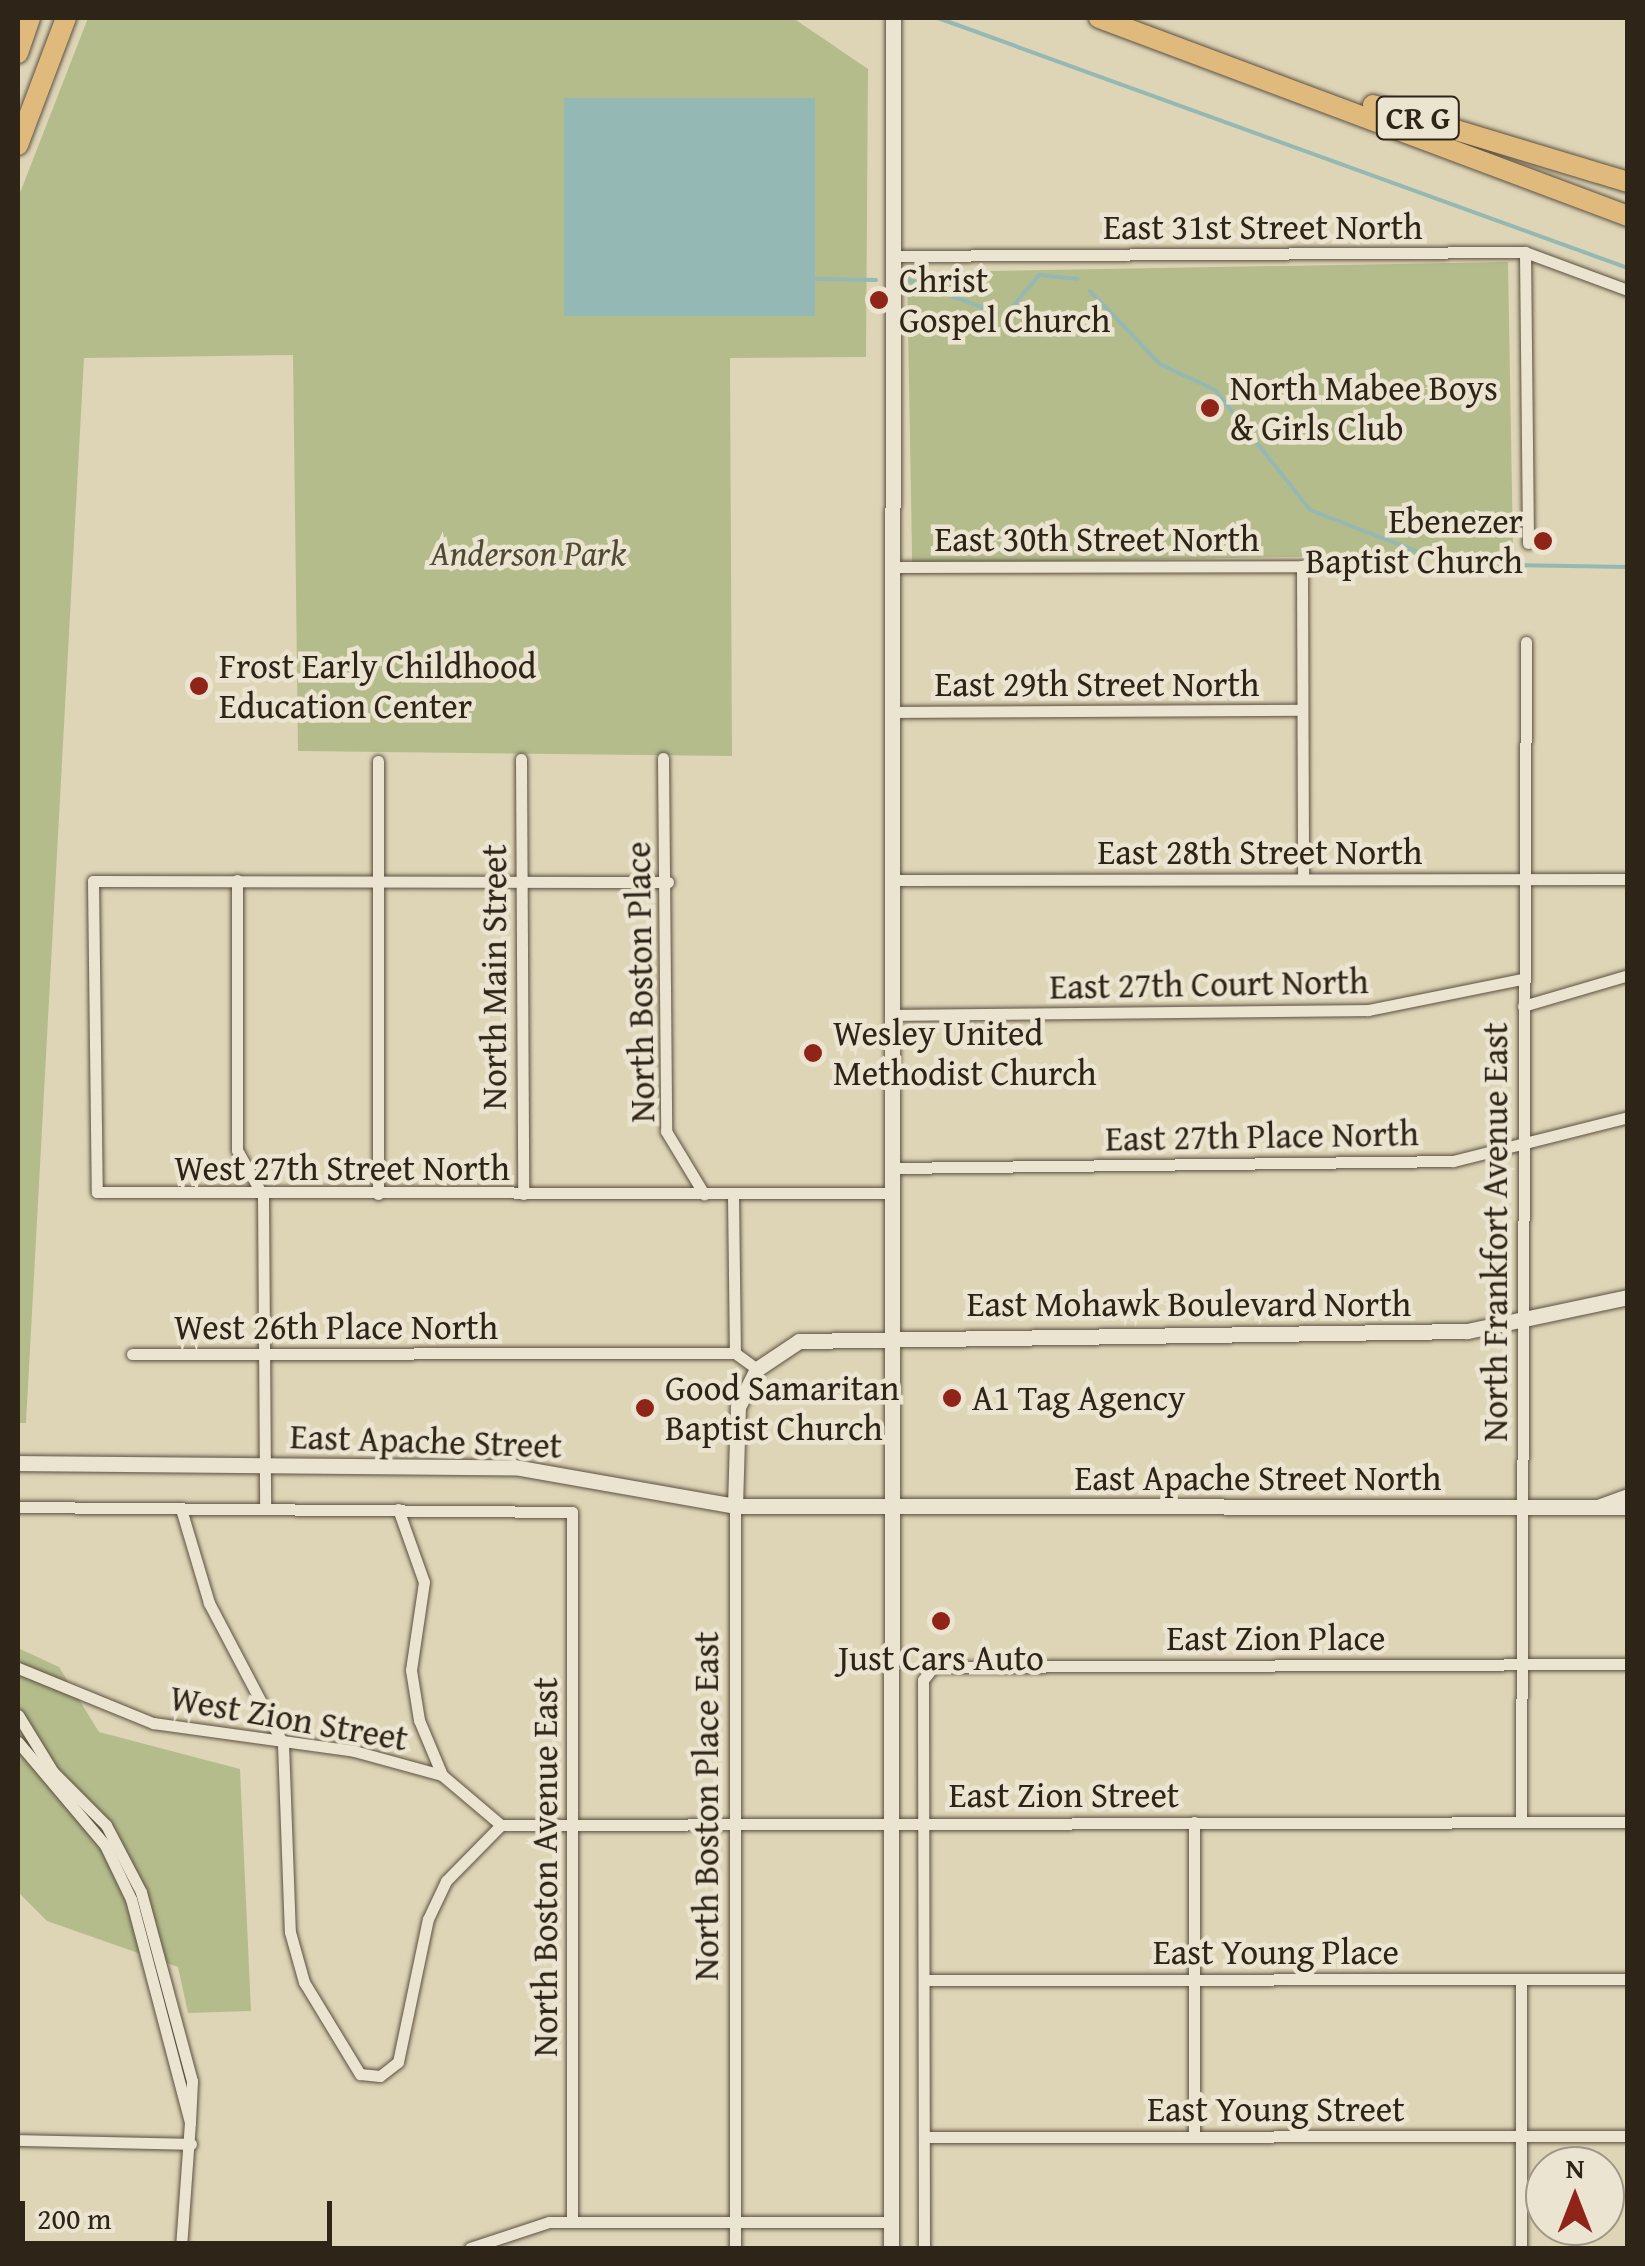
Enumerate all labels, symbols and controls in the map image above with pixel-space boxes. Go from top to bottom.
road number: CR G [1376,91,1460,145]
street label: East 31st Street North [1103,206,1423,248]
place label: Christ Gospel Church [899,259,1110,341]
marker: Christ Gospel Church [868,289,890,311]
place label: North Mabee Boys & Girls Club [1230,367,1498,449]
marker: North Mabee Boys & Girls Club [1199,397,1221,419]
place label: Ebenezer Baptist Church [1305,500,1523,582]
street label: East 30th Street North [934,518,1260,560]
marker: Ebenezer Baptist Church [1532,530,1554,552]
park label: Anderson Park [430,532,626,574]
place label: Frost Early Childhood Education Center [219,645,536,727]
street label: East 29th Street North [934,663,1260,705]
marker: Frost Early Childhood Education Center [188,675,210,697]
street label: East 28th Street North [1097,831,1423,873]
street label: North Boston Place [617,841,663,1123]
street label: North Main Street [473,844,515,1110]
street label: East 27th Court North [1049,960,1369,1008]
place label: Wesley United Methodist Church [833,1012,1097,1094]
street label: North Frankfort Avenue East [1474,1022,1516,1442]
marker: Wesley United Methodist Church [802,1042,824,1064]
street label: East 27th Place North [1105,1112,1419,1160]
street label: West 27th Street North [174,1147,510,1189]
street label: East Mohawk Boulevard North [967,1283,1411,1325]
street label: West 26th Place North [174,1306,498,1348]
place label: Good Samaritan Baptist Church [665,1367,899,1449]
place label: A1 Tag Agency [972,1377,1185,1419]
marker: A1 Tag Agency [941,1387,963,1409]
marker: Good Samaritan Baptist Church [634,1397,656,1419]
street label: East Apache Street [289,1415,563,1467]
street label: East Apache Street North [1074,1457,1442,1499]
marker: Just Cars Auto [930,1610,952,1632]
street label: East Zion Place [1167,1617,1385,1659]
street label: North Boston Place East [685,1631,727,1981]
place label: Just Cars Auto [838,1637,1044,1679]
street label: West Zion Street [167,1676,411,1760]
street label: North Boston Avenue East [524,1677,566,2057]
street label: East Zion Street [949,1774,1179,1816]
street label: East Young Place [1153,1931,1399,1973]
street label: East Young Street [1147,2088,1405,2130]
north arrow [1525,2146,1625,2246]
text: N [1566,2147,1584,2188]
scale bar [25,2181,338,2243]
text: 200 m [37,2196,111,2240]

